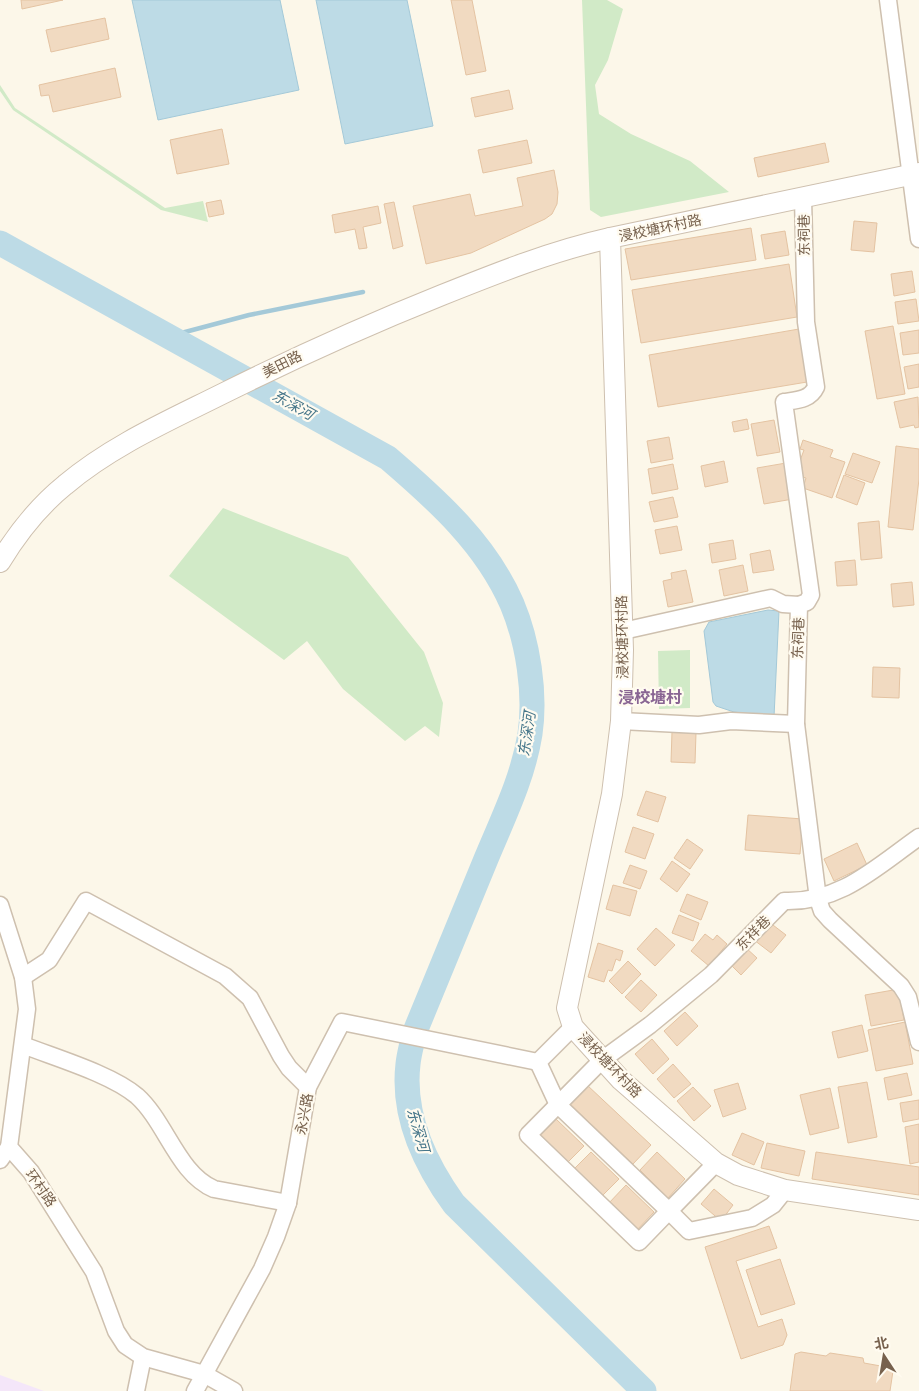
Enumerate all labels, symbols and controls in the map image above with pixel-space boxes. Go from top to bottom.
street label: 浸校塘环村路 [617,210,703,245]
street label: 东祠巷 [795,214,812,256]
street label: 美田路 [259,346,304,381]
water label: 东深河 [269,385,320,424]
street label: 浸校塘环村路 [612,595,631,679]
street label: 东祠巷 [788,617,807,659]
district label: 浸校塘村 [618,687,682,706]
water label: 东深河 [514,707,538,757]
street label: 东祥巷 [732,912,774,954]
street label: 浸校塘环村路 [575,1029,646,1101]
street label: 永兴路 [291,1092,316,1136]
water label: 东深河 [404,1106,435,1157]
street label: 环村路 [22,1166,60,1210]
north arrow [859,1331,909,1381]
text: 北 [873,1333,890,1353]

